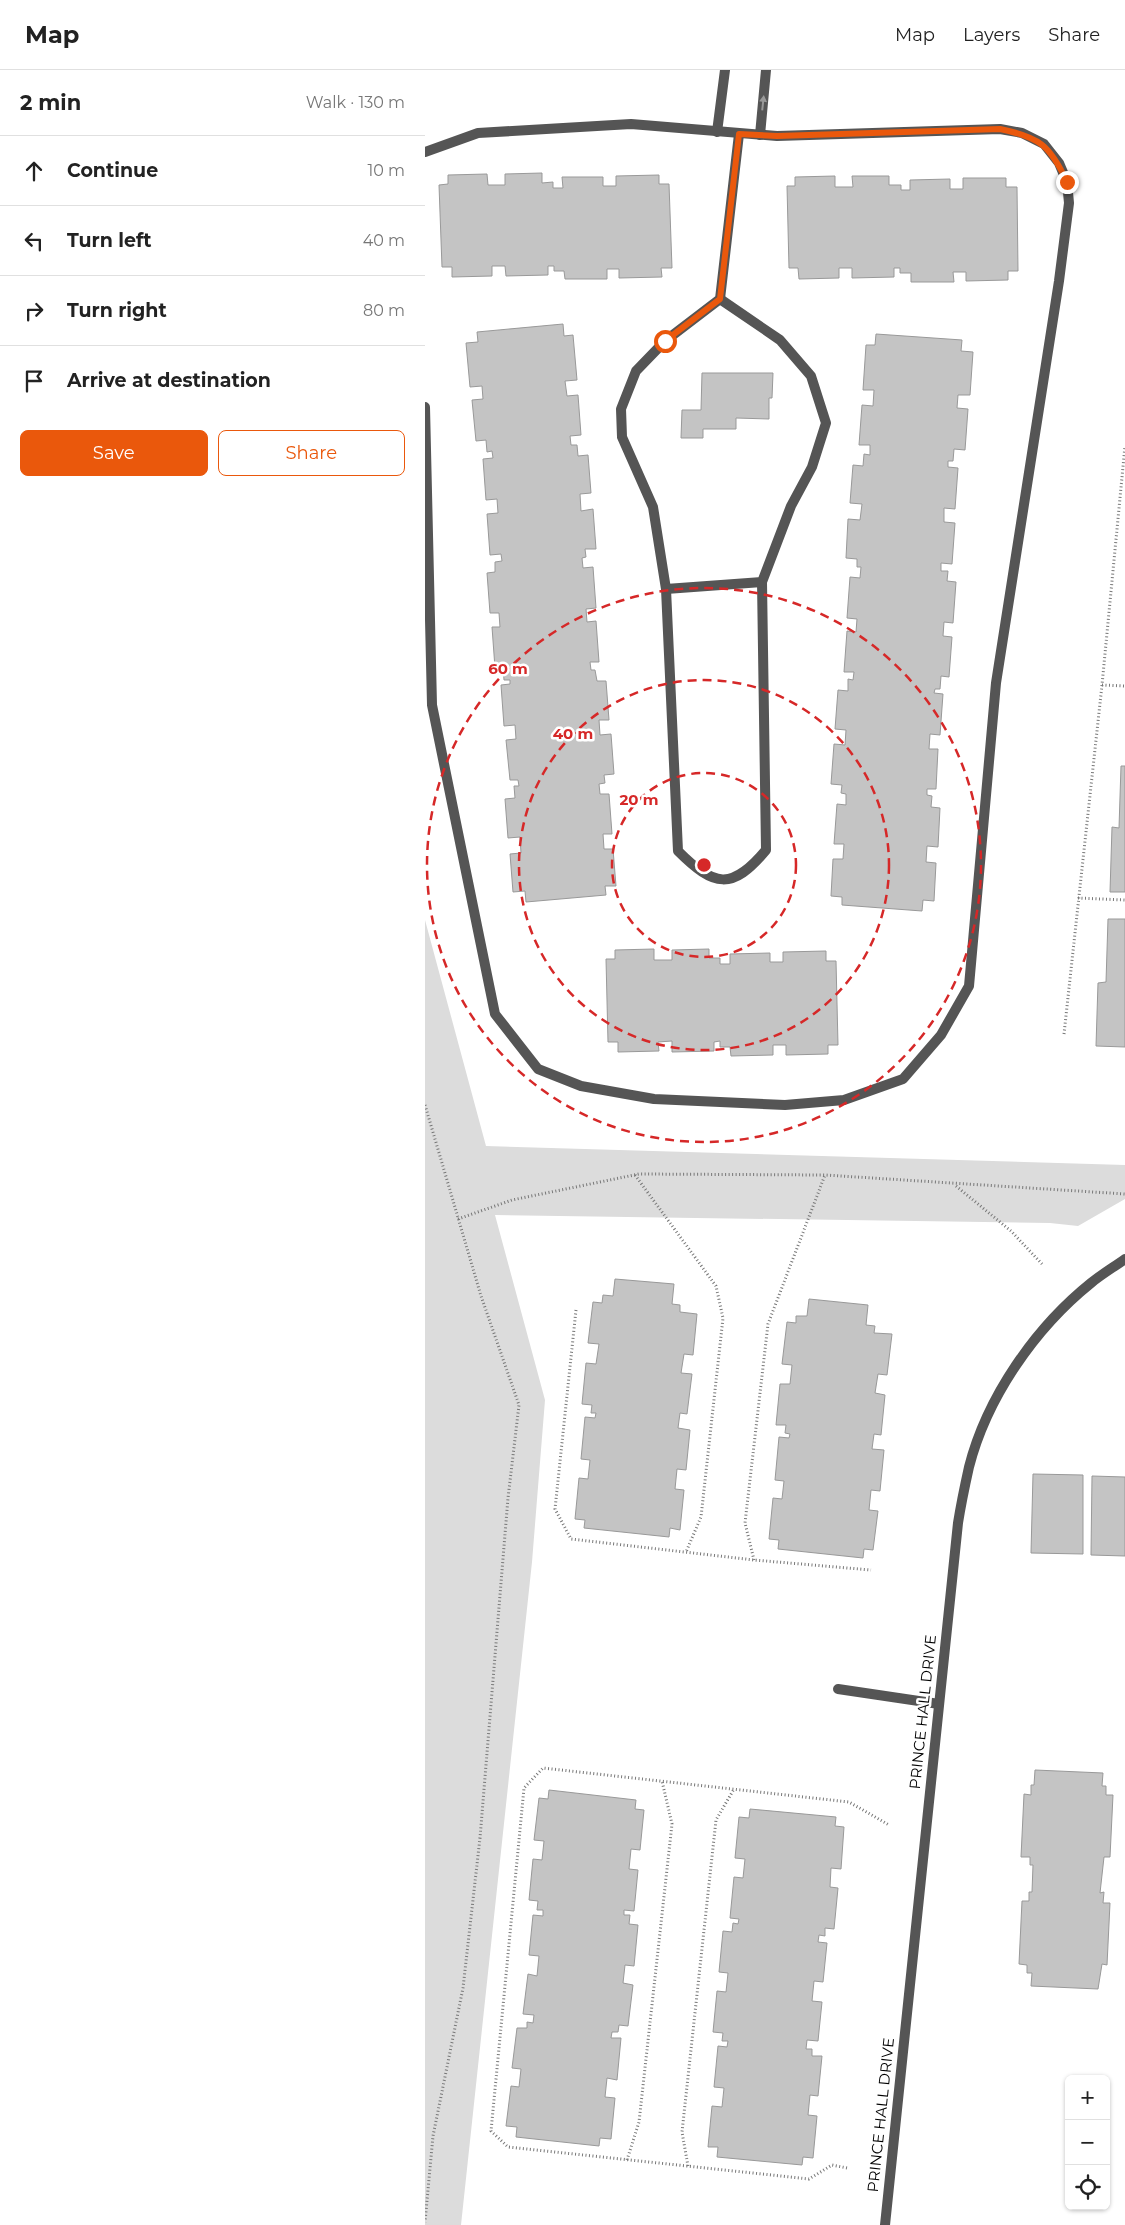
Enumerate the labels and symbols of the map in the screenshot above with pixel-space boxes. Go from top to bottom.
one-way arrow [759,94,767,110]
route end [1056,171,1079,194]
route start [654,330,677,353]
text: 60 m [488,659,528,678]
text: 40 m [553,724,593,743]
text: 20 m [619,790,659,809]
centre of rings [695,856,713,874]
street label: PRINCE HALL DRIVE [905,1634,940,1790]
street label: PRINCE HALL DRIVE [863,2037,898,2193]

